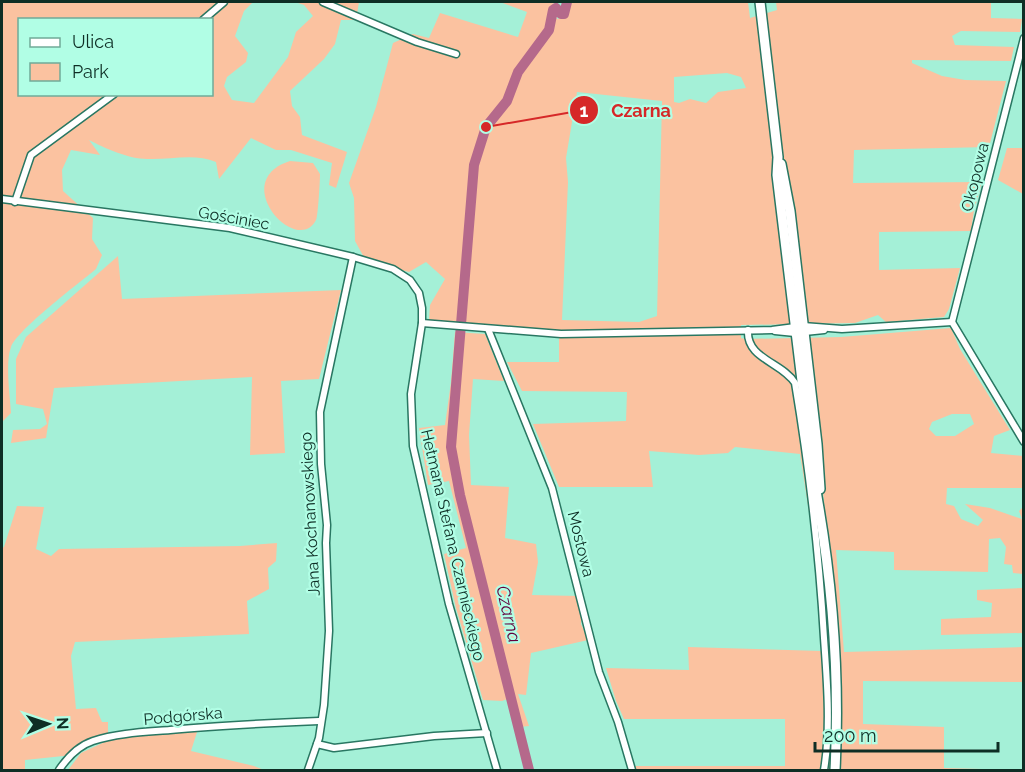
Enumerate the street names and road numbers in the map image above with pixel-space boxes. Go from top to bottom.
street label: Okopowa [957,141,993,213]
street label: Gościniec [197,202,271,234]
street label: Hetmana Stefana Czarnieckiego [417,427,489,663]
street label: Jana Kochanowskiego [296,431,324,597]
street label: Mostowa [564,509,598,579]
street label: Podgórska [143,703,223,729]

